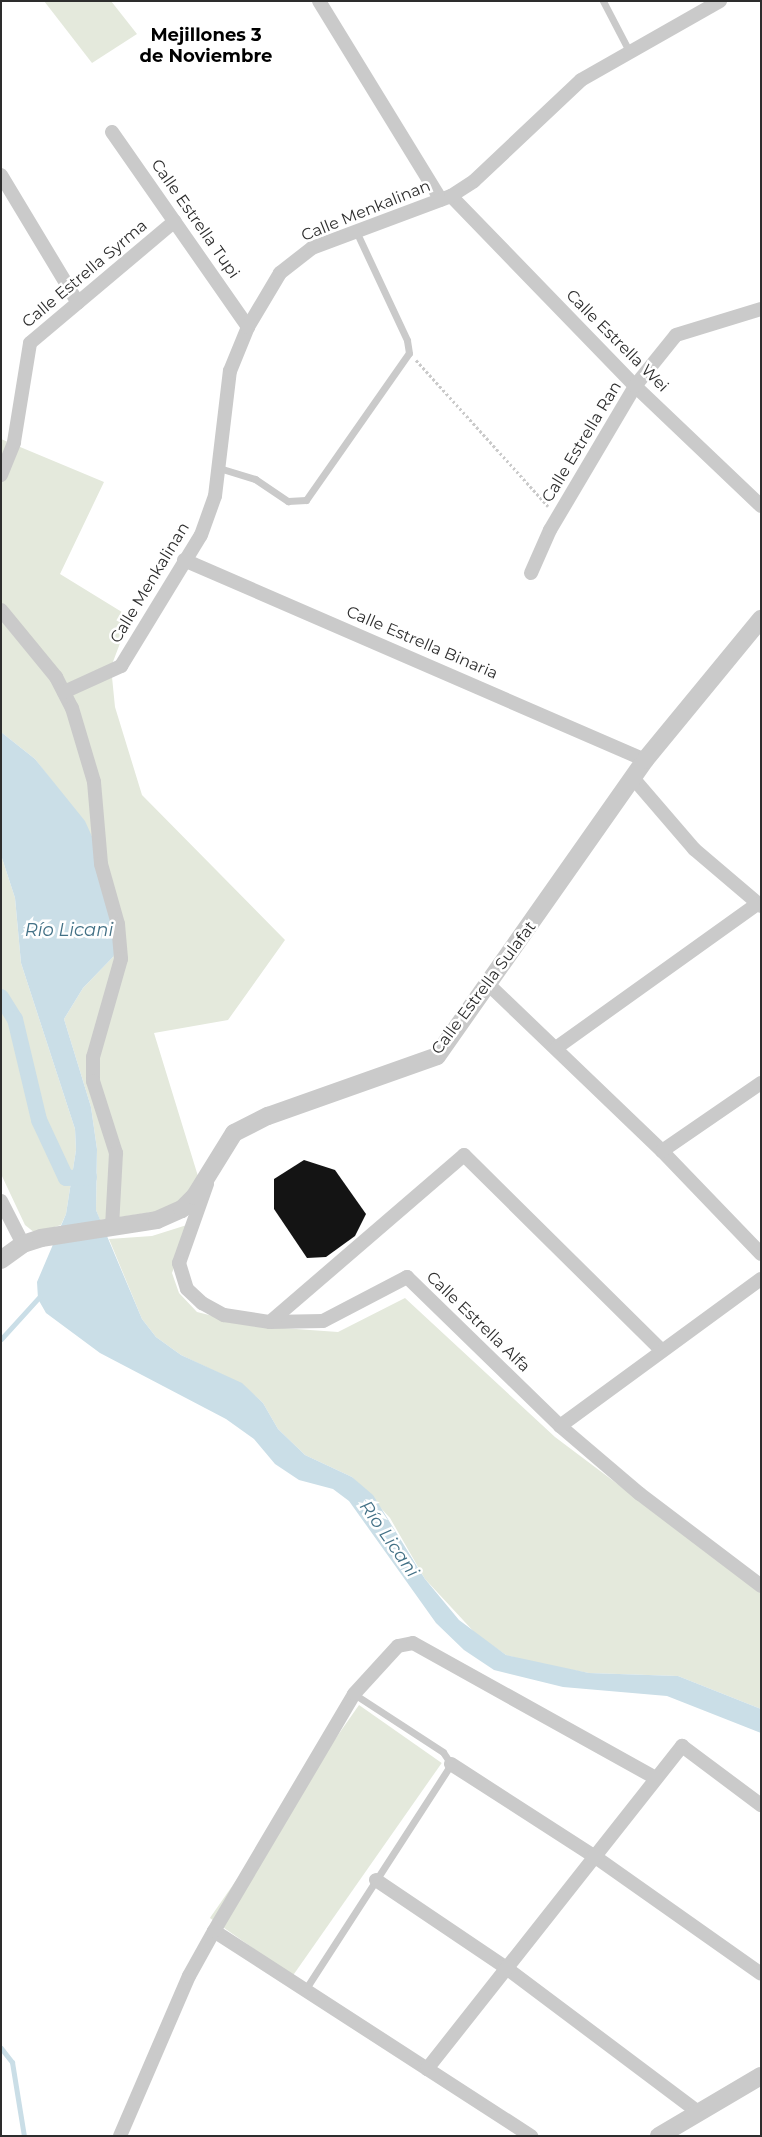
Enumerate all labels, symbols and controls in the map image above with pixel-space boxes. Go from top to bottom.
district label: Mejillones 3 de Noviembre [140,25,272,68]
street label: Calle Estrella Tupi [147,156,243,282]
street label: Calle Menkalinan [299,176,433,246]
street label: Calle Estrella Syrma [19,216,151,332]
street label: Calle Estrella Wei [562,286,672,396]
street label: Calle Estrella Ran [538,378,626,506]
street label: Calle Menkalinan [106,519,194,647]
street label: Calle Estrella Binaria [343,602,501,684]
street label: Calle Estrella Sulafat [428,918,540,1058]
water label: Río Licani [25,919,113,941]
street label: Calle Estrella Alfa [422,1268,534,1376]
water label: Río Licani [355,1497,423,1581]

